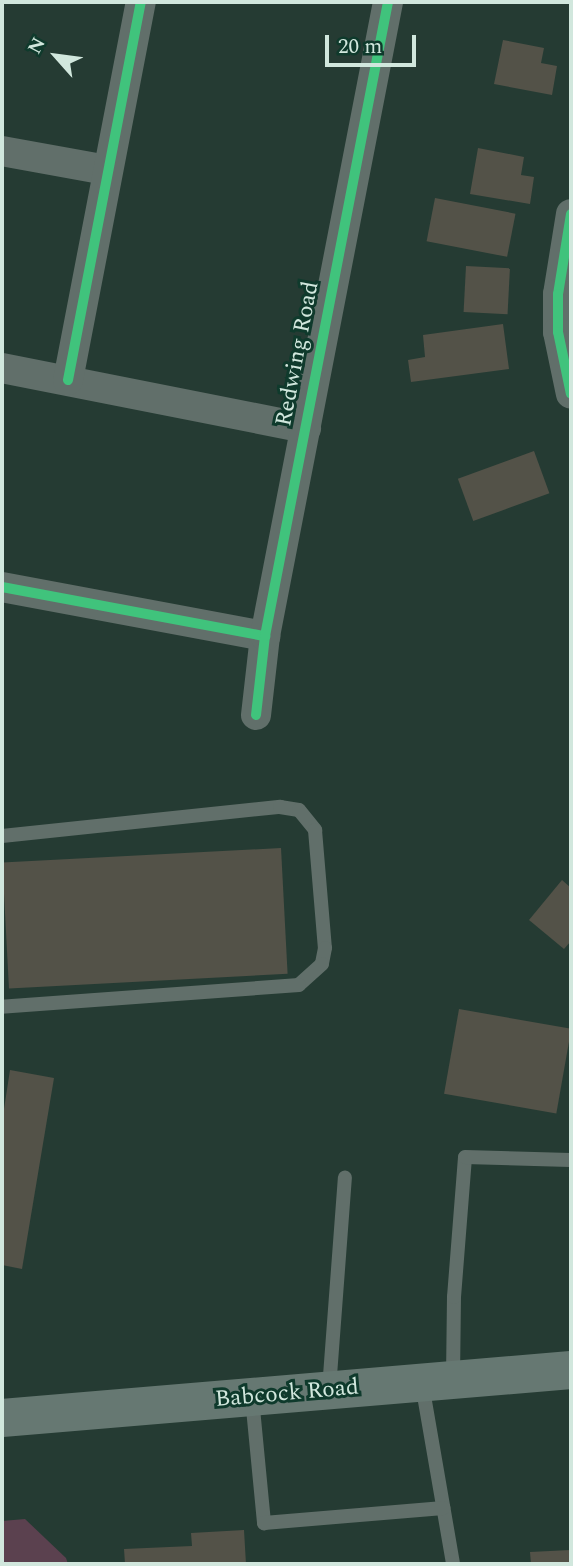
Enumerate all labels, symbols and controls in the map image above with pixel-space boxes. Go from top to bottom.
north arrow [21,21,91,91]
scale bar [328,21,419,65]
text: 20 m [338,31,382,63]
text: N [21,32,53,60]
street label: Redwing Road [270,279,326,429]
street label: Babcock Road [214,1374,360,1414]

